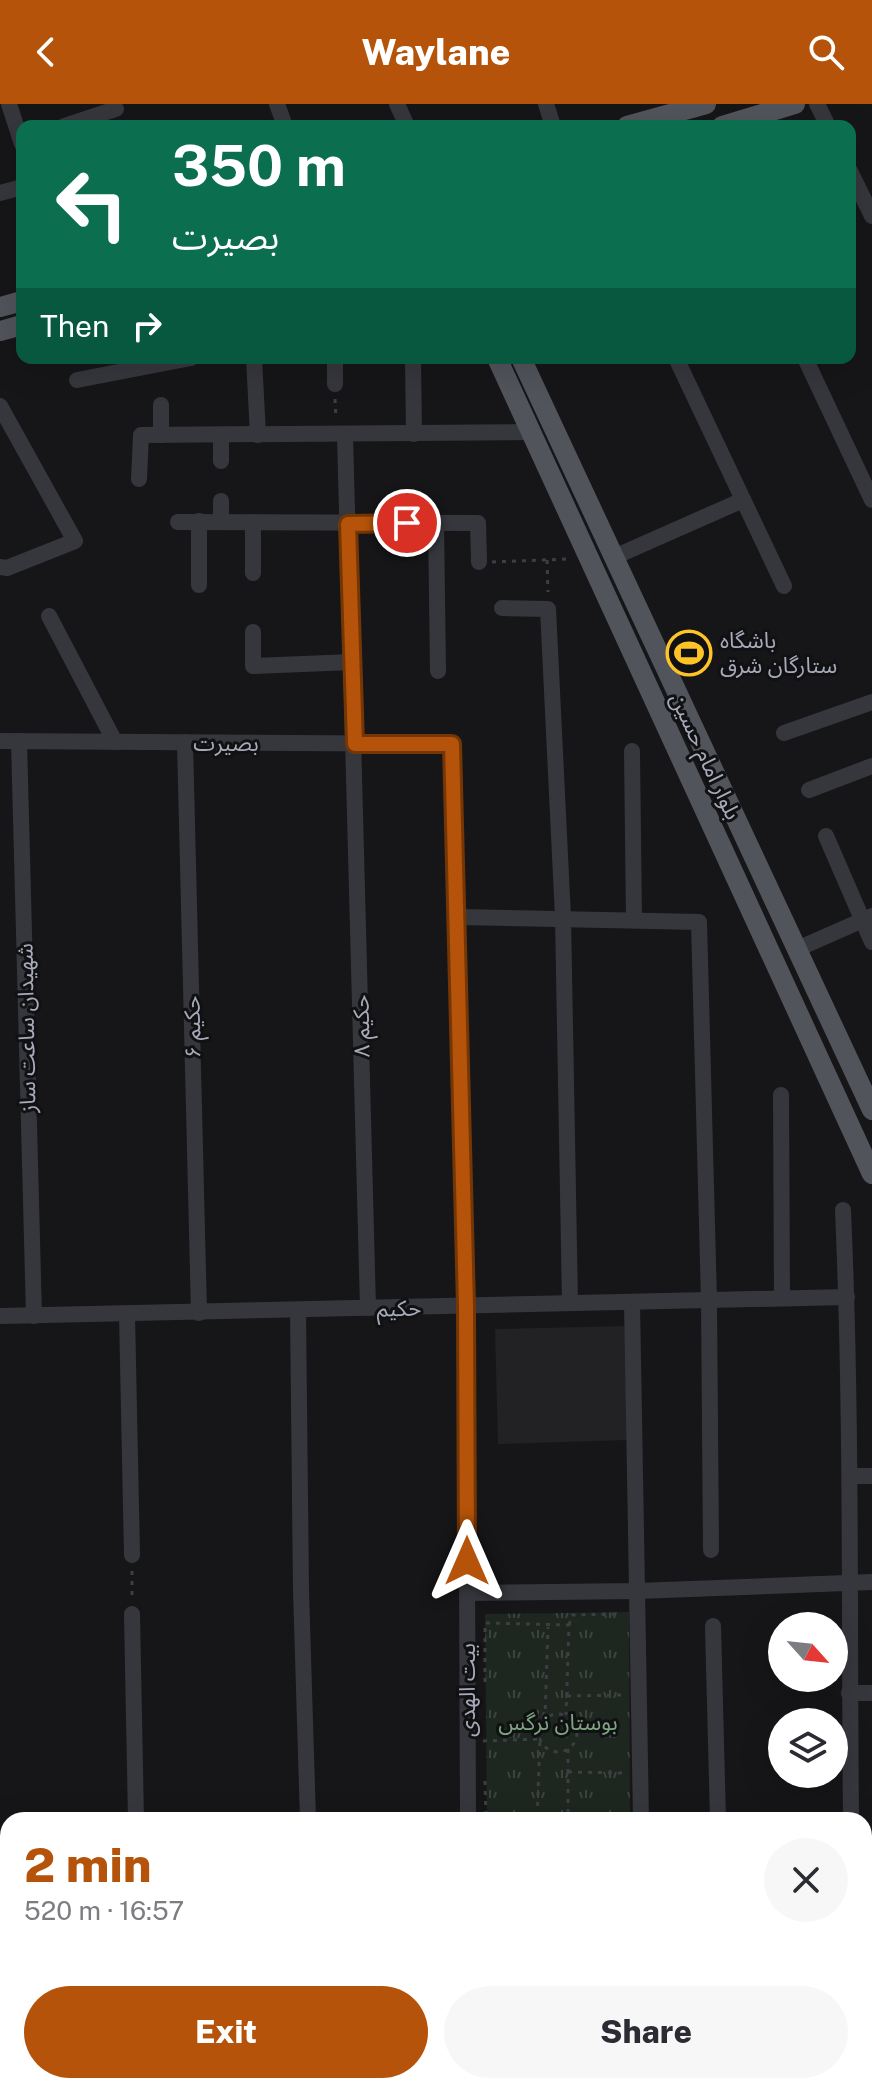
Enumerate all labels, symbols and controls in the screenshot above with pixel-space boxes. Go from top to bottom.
icon: back [24,30,68,74]
icon: search [804,30,848,74]
text: Waylane [362,31,510,73]
text: 350 m [172,133,346,199]
icon: left [40,152,144,256]
text: بصیرت [172,215,279,257]
icon: right [125,304,169,348]
text: Then [40,308,109,344]
pin [373,489,441,557]
icon: arrive [385,501,429,545]
place label: باشگاه ستارگان شرق [720,627,837,679]
sports icon: باشگاه ستارگان شرق [665,629,713,677]
street label: بلوار امام حسین [662,689,747,825]
street label: بصیرت [193,730,259,756]
street label: شهیدان ساعت ساز [12,943,41,1114]
street label: حکیم ۸ [347,994,379,1058]
street label: حکیم ۶ [178,995,210,1059]
street label: حکیم [376,1295,422,1325]
position arrow [425,1519,509,1603]
north arrow [768,1612,848,1692]
map controls [768,1612,848,1788]
street label: بیت الهدی [454,1643,480,1737]
button: layers [768,1708,848,1788]
park label: بوستان نرگس [498,1709,618,1735]
text: 2 min [24,1836,152,1893]
button: close [764,1838,848,1922]
text: 520 m · 16:57 [24,1895,184,1926]
button: Exit [24,1986,428,2078]
button: Share [444,1986,848,2078]

